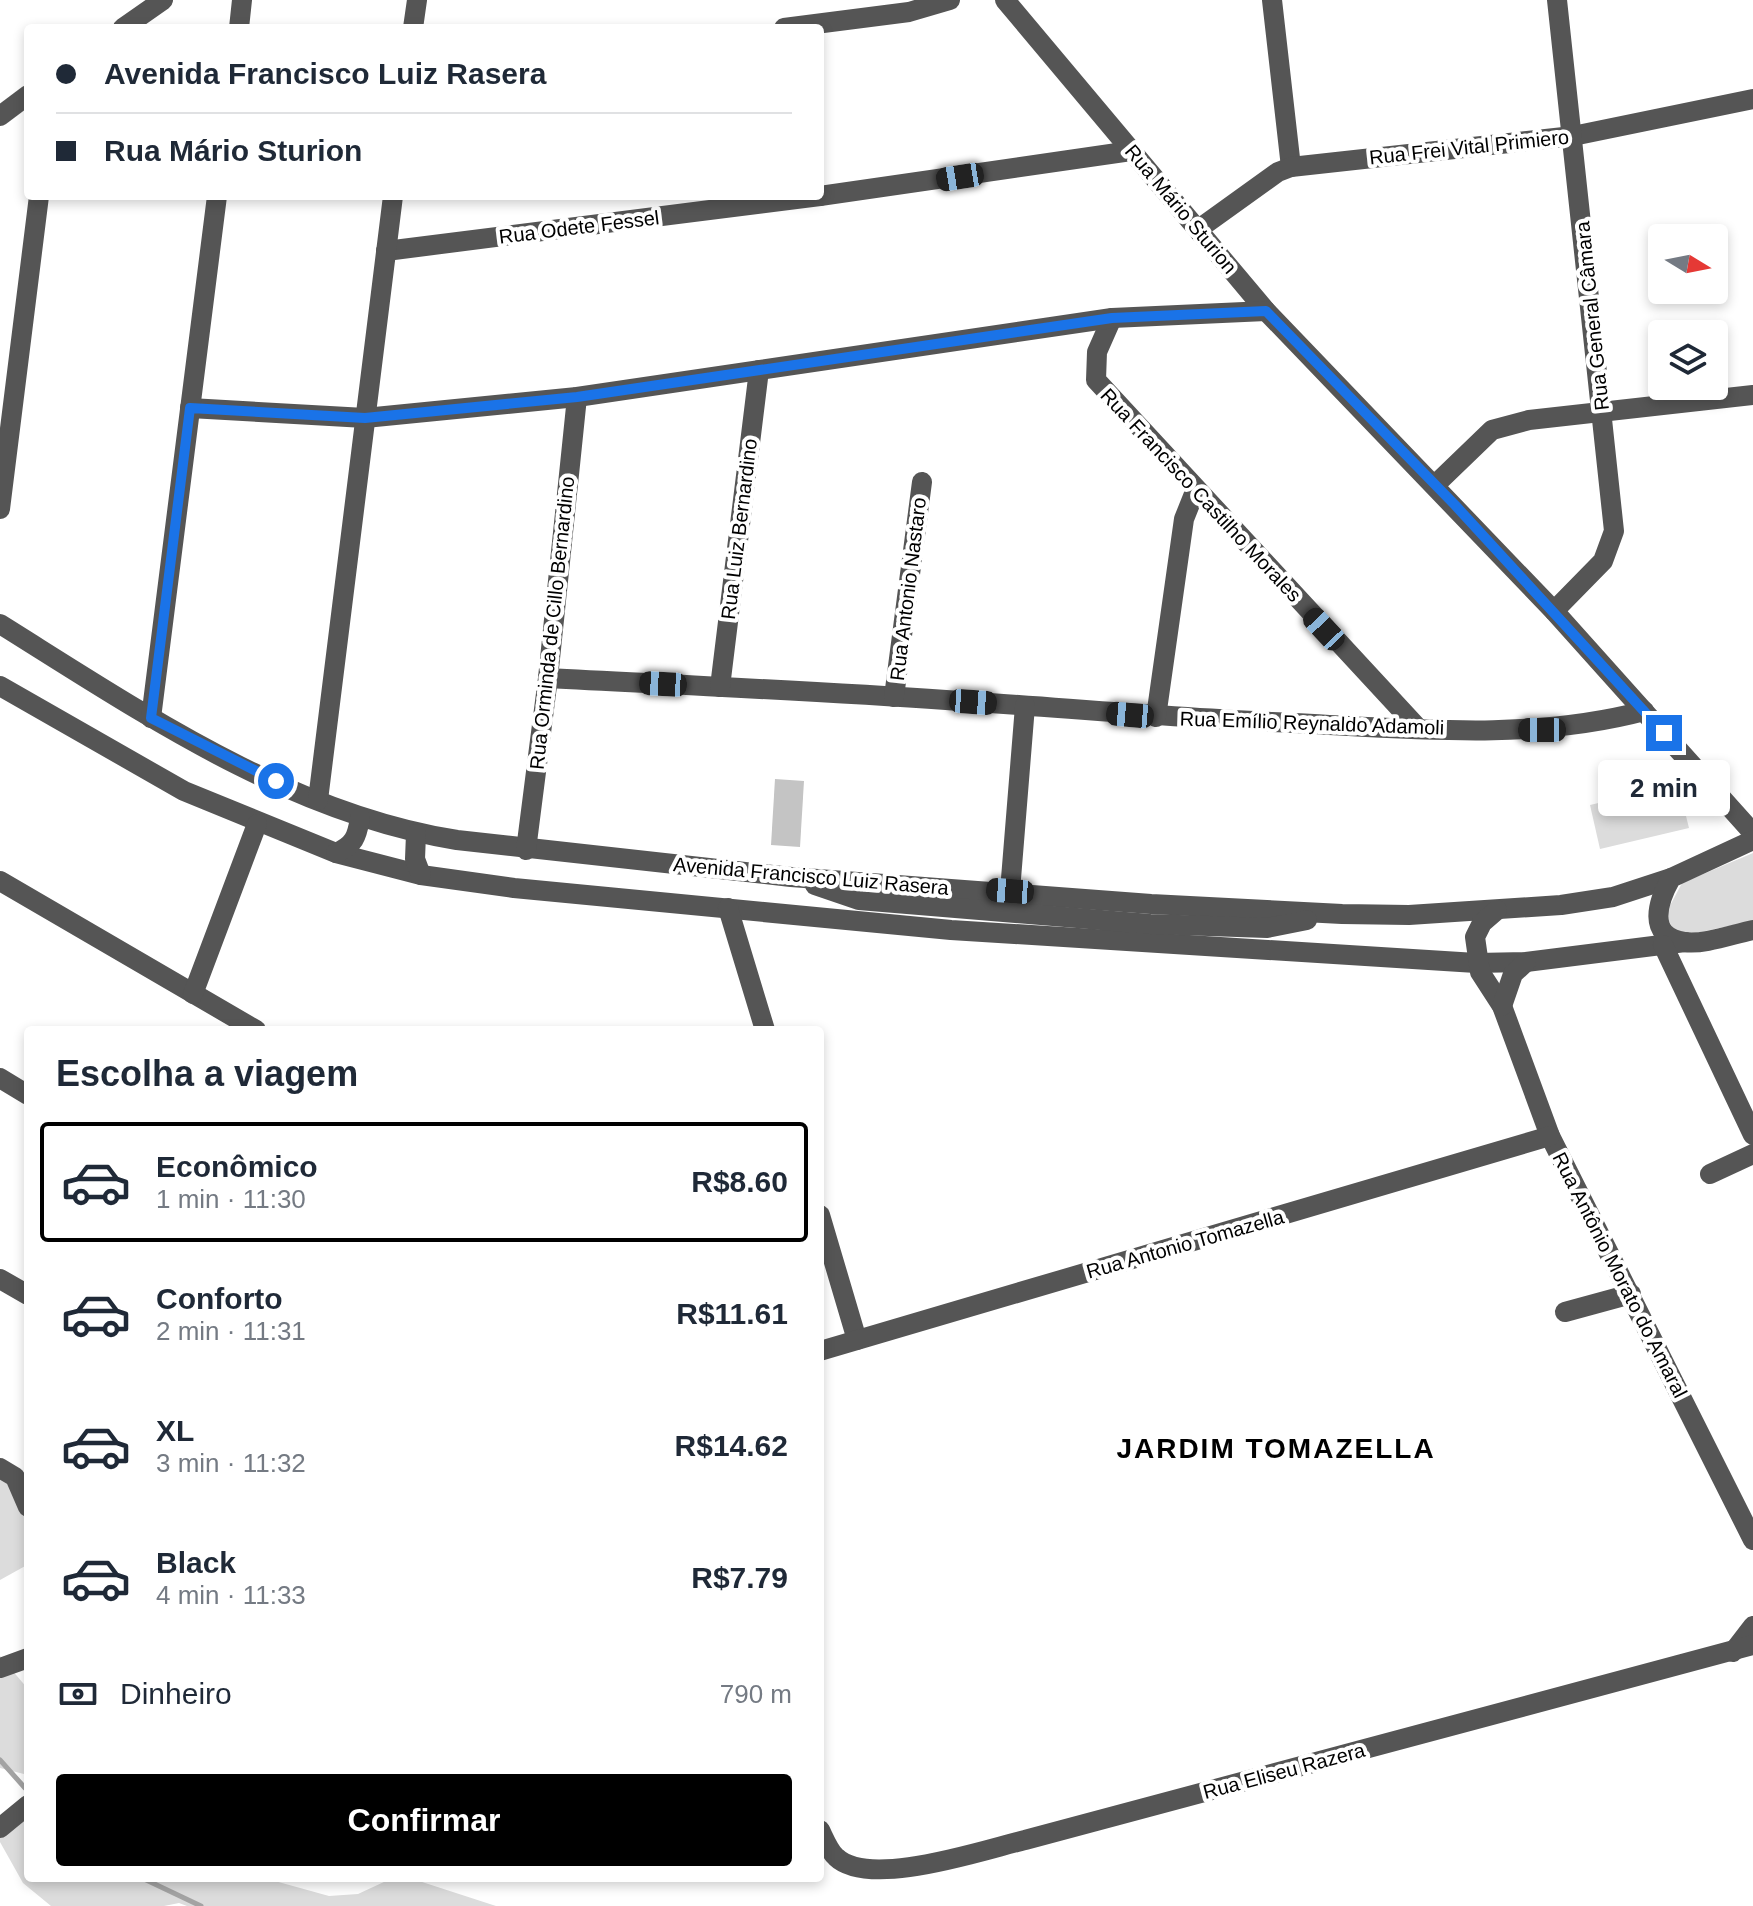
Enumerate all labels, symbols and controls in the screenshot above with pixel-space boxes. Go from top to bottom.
text: Avenida Francisco Luiz Rasera [104,57,546,90]
street label: Rua Frei Vital Primiero [1368,126,1570,168]
text: Rua Mário Sturion [104,134,362,167]
street label: Rua Mário Sturion [1121,140,1241,278]
car [934,161,986,193]
street label: Rua Odete Fessel [498,206,660,248]
street label: Rua General Câmara [1571,219,1613,412]
north arrow [1648,224,1728,304]
map controls [1648,224,1728,400]
button: layers [1648,320,1728,400]
street label: Rua Francisco Castilho Morales [1096,384,1306,606]
street label: Rua Luiz Bernardino [717,437,761,621]
street label: Rua Orminda de Cillo Bernardino [526,475,578,771]
street label: Rua Antonio Nastaro [886,496,930,682]
car [1299,603,1349,655]
car [638,671,688,697]
car [948,688,998,716]
car [1105,701,1155,729]
street label: Rua Emílio Reynaldo Adamoli [1179,707,1445,739]
route end [1646,715,1682,751]
car [1518,718,1566,742]
callout: 2 min [1598,761,1730,817]
route start [258,763,294,799]
text: 2 min [1630,773,1698,803]
street label: Avenida Francisco Luiz Rasera [672,853,951,899]
car [985,877,1035,905]
text: Escolha a viagem [56,1053,358,1094]
icon: car [60,1146,132,1218]
street label: Rua Antônio Morato do Amaral [1548,1149,1692,1401]
text: Econômico [156,1150,318,1183]
text: R$8.60 [691,1165,788,1198]
text: 1 min · 11:30 [156,1184,306,1214]
street label: Rua Antonio Tomazella [1084,1205,1287,1283]
icon: car [60,1278,132,1350]
text: Conforto [156,1282,283,1315]
text: R$11.61 [676,1297,788,1330]
text: 2 min · 11:31 [156,1316,306,1346]
icon: car [60,1410,132,1482]
text: XL [156,1414,194,1447]
text: R$14.62 [675,1429,788,1462]
district label: JARDIM TOMAZELLA [1116,1433,1436,1464]
text: 3 min · 11:32 [156,1448,306,1478]
icon: car [60,1542,132,1614]
text: Black [156,1546,236,1579]
text: R$7.79 [691,1561,788,1594]
text: 4 min · 11:33 [156,1580,306,1610]
icon: cash [56,1672,100,1716]
text: Dinheiro [120,1677,232,1710]
text: 790 m [720,1679,792,1709]
street label: Rua Eliseu Razera [1201,1739,1368,1803]
button: Confirmar [56,1774,792,1866]

